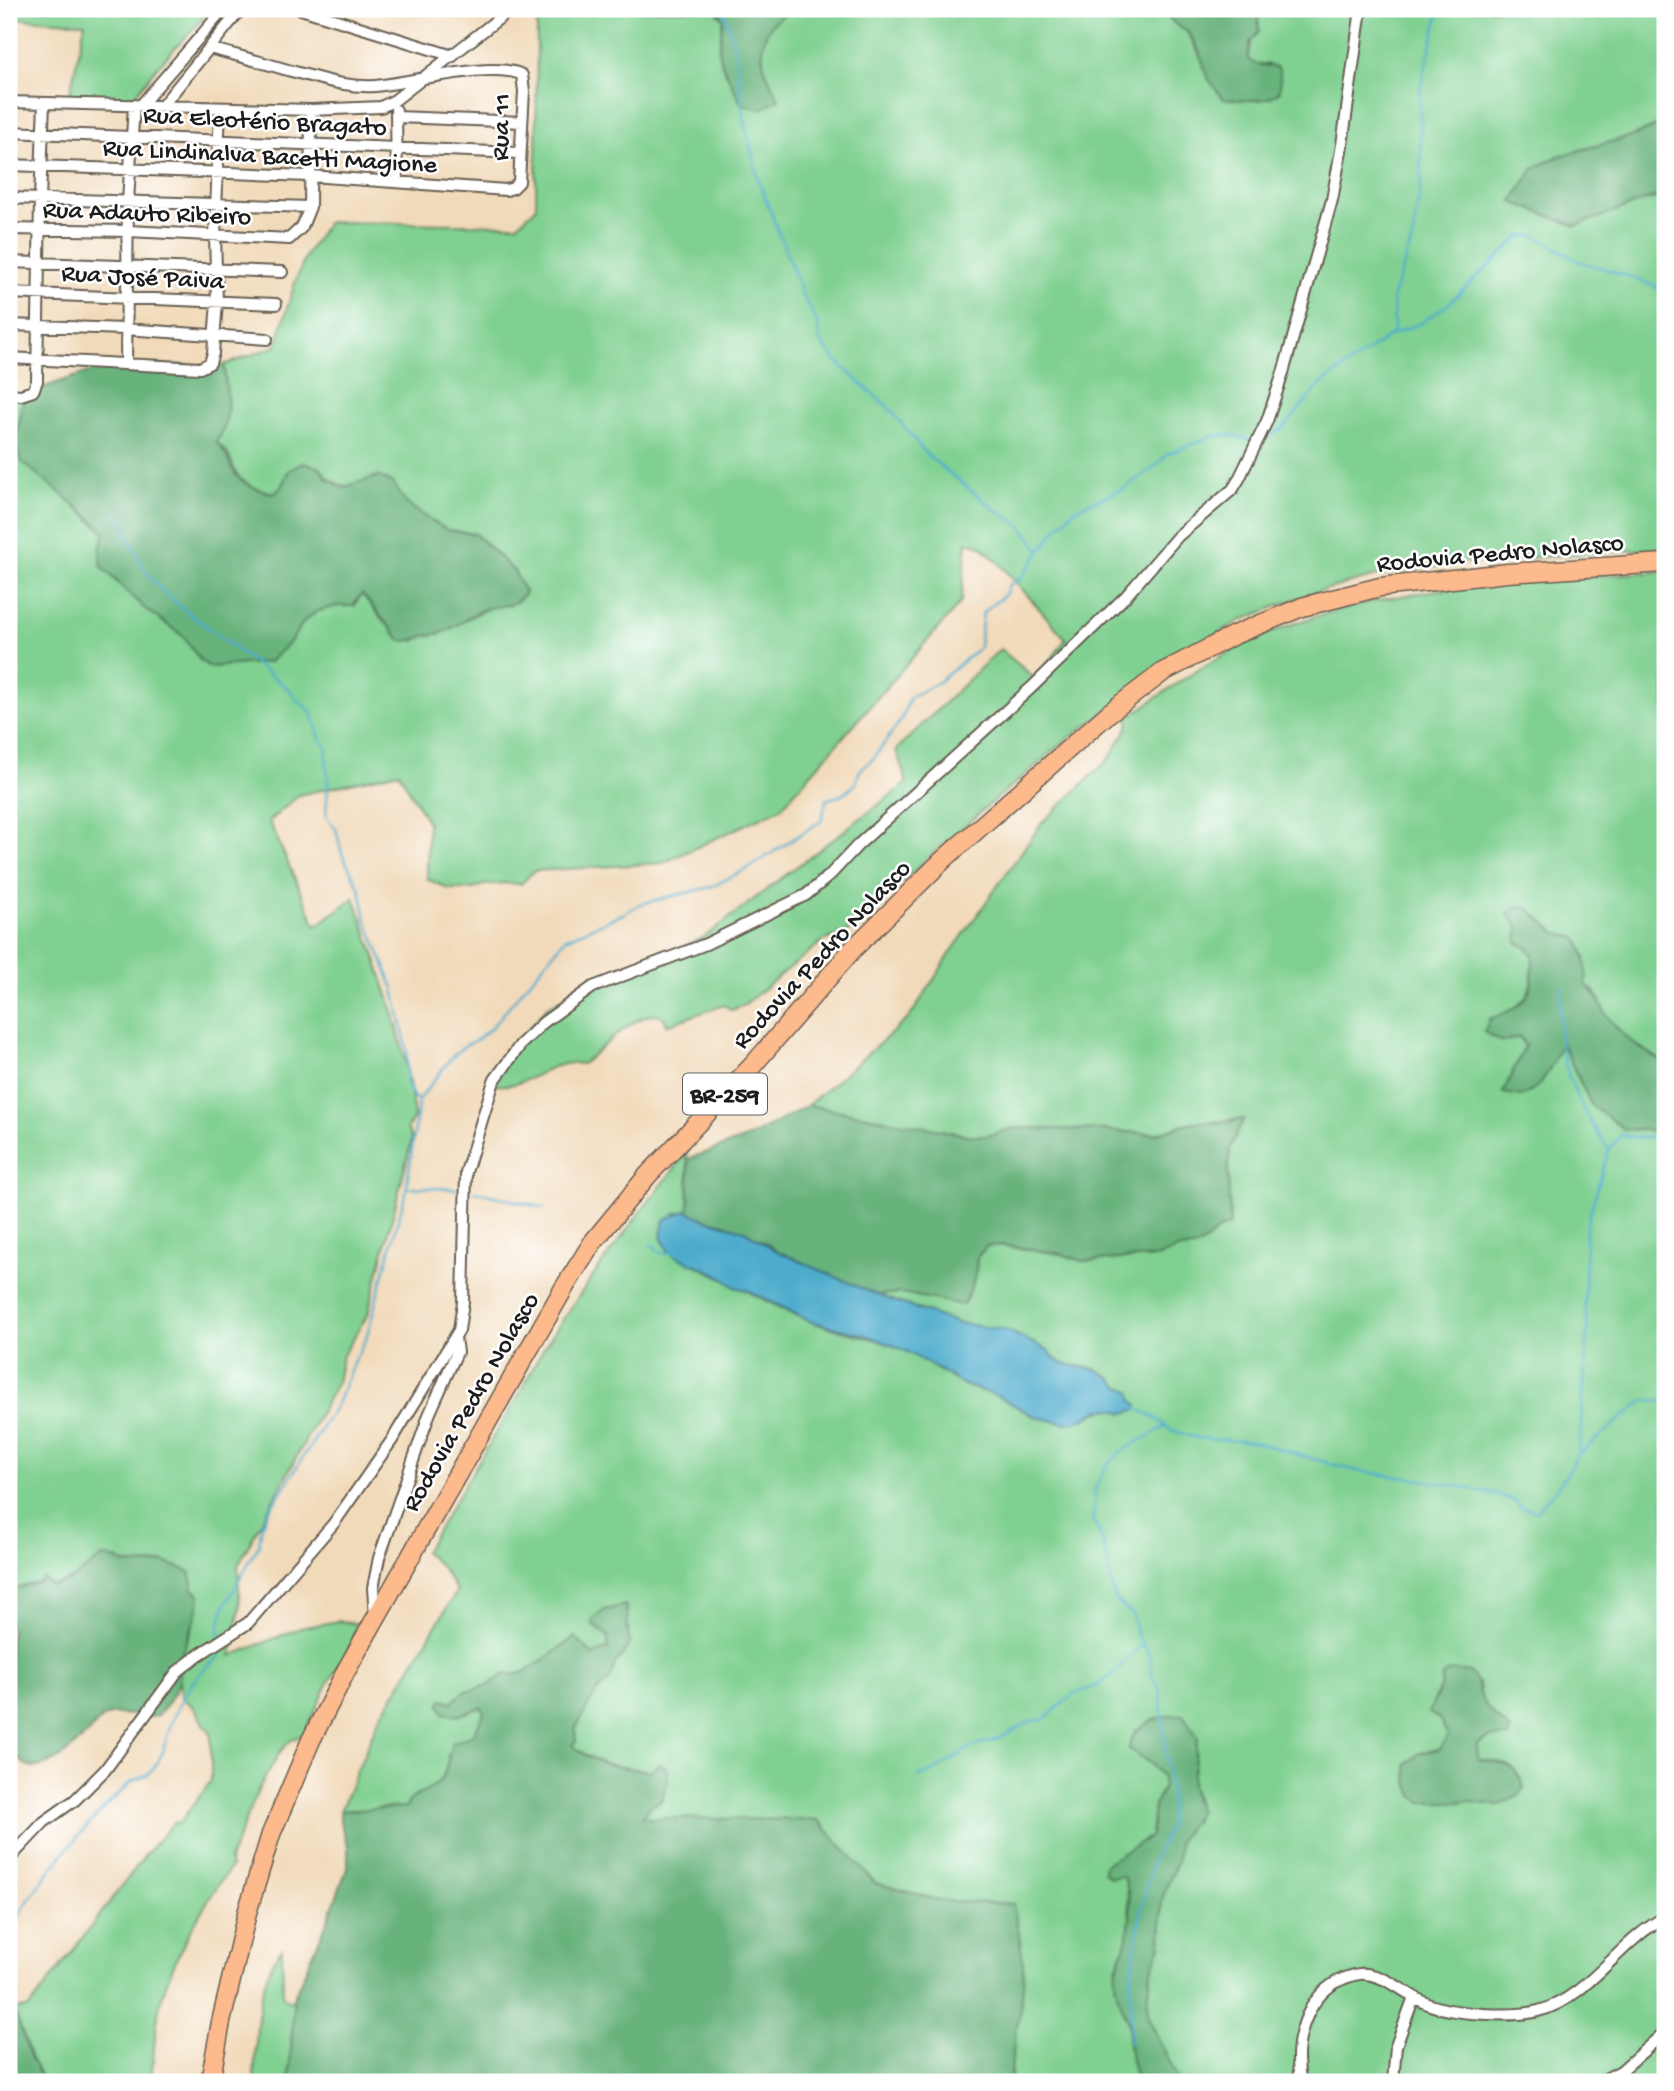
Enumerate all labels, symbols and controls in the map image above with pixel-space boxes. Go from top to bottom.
street label: Rua 11 [487,93,520,161]
street label: Rua Eleotério Bragato [142,102,387,145]
street label: Rua Lindinalva Bacetti Magione [102,134,438,183]
street label: Rua Adauto Ribeiro [42,196,252,235]
street label: Rua José Paiva [60,260,227,299]
street label: Rodovia Pedro Nolasco [1376,529,1625,582]
street label: Rodovia Pedro Nolasco [727,855,919,1057]
road number: BR-259 [683,1074,767,1114]
street label: Rodovia Pedro Nolasco [397,1288,548,1518]

